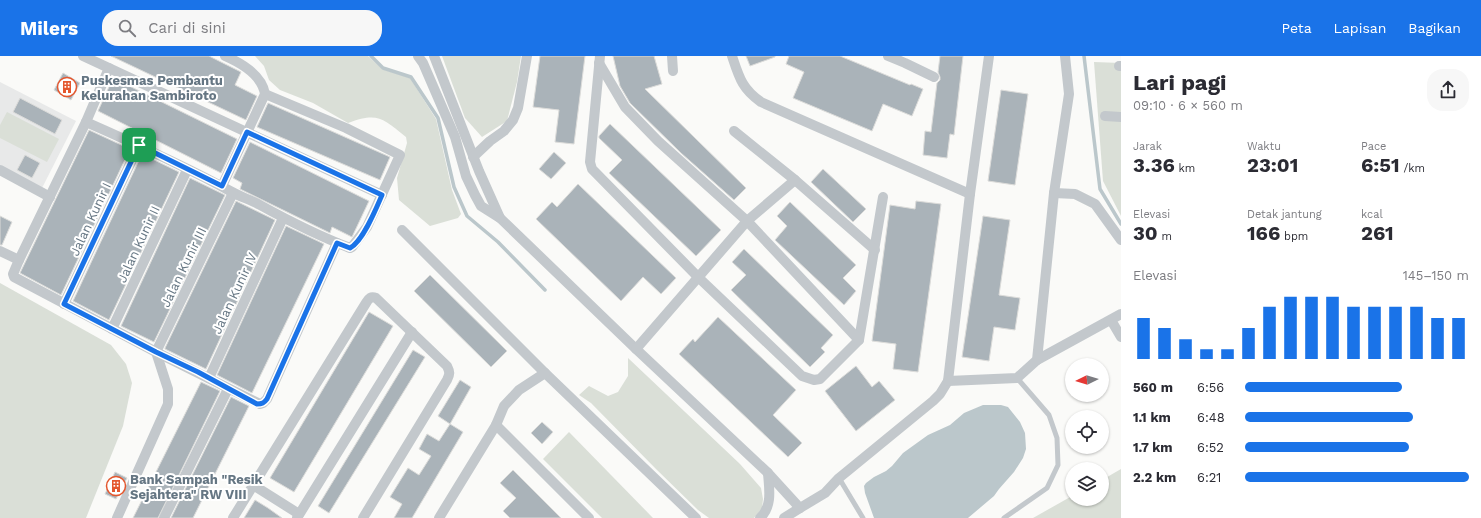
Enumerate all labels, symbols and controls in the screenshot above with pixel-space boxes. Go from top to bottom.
search box [102,10,382,46]
text: Milers [20,17,78,40]
icon: search [116,17,138,39]
text: Cari di sini [148,19,226,37]
text: Peta [1282,20,1312,36]
text: Lapisan [1334,20,1386,36]
text: Bagikan [1408,20,1461,36]
button: share [1427,69,1469,111]
text: Lari pagi [1133,70,1226,95]
place label: Puskesmas Pembantu Kelurahan Sambiroto [81,73,223,103]
building icon: Puskesmas Pembantu Kelurahan Sambiroto [56,76,78,98]
text: 09:10 · 6 × 560 m [1133,98,1243,113]
pin [122,128,156,162]
icon: arrive [128,134,150,156]
text: Jarak [1133,140,1162,153]
text: Waktu [1247,140,1281,153]
text: Pace [1361,140,1386,153]
text: 3.36 [1133,153,1175,177]
text: 23:01 [1247,153,1298,177]
text: 6:51 [1361,153,1400,177]
text: km [1175,162,1195,175]
text: /km [1400,162,1425,175]
street label: Jalan Kunir I [67,180,114,258]
street label: Jalan Kunir II [114,203,163,285]
text: Elevasi [1133,208,1170,221]
text: Detak jantung [1247,208,1322,221]
text: kcal [1361,208,1383,221]
text: 30 [1133,221,1158,245]
text: 166 [1247,221,1280,245]
text: 261 [1361,221,1394,245]
street label: Jalan Kunir III [158,225,209,310]
text: m [1158,230,1172,243]
text: bpm [1280,230,1308,243]
street label: Jalan Kunir IV [209,250,260,336]
text: Elevasi [1133,268,1177,283]
text: 145–150 m [1403,268,1469,283]
north arrow [1065,358,1109,402]
map controls [1065,358,1109,506]
text: 560 m [1133,380,1173,395]
text: 6:56 [1197,380,1224,395]
button: locate [1065,410,1109,454]
text: 1.1 km [1133,410,1171,425]
text: 6:48 [1197,410,1225,425]
text: 1.7 km [1133,440,1173,455]
text: 6:52 [1197,440,1224,455]
button: layers [1065,462,1109,506]
text: 2.2 km [1133,470,1176,485]
text: 6:21 [1197,470,1221,485]
place label: Bank Sampah "Resik Sejahtera" RW VIII [130,472,263,502]
building icon: Bank Sampah "Resik Sejahtera" RW VIII [105,475,127,497]

